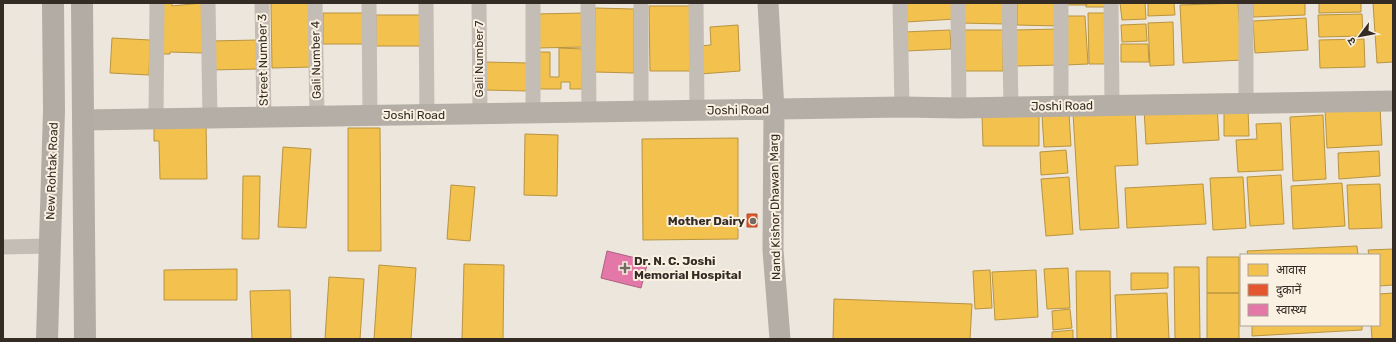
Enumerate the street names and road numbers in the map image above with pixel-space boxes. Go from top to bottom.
street label: Street Number 3 [255,14,271,106]
street label: Gali Number 4 [308,20,324,99]
street label: Gali Number 7 [472,20,486,98]
street label: Joshi Road [1031,98,1093,114]
street label: Joshi Road [707,102,769,118]
street label: Joshi Road [383,108,445,122]
street label: New Rohtak Road [43,122,61,220]
street label: Nand Kishor Dhawan Marg [767,134,783,280]

